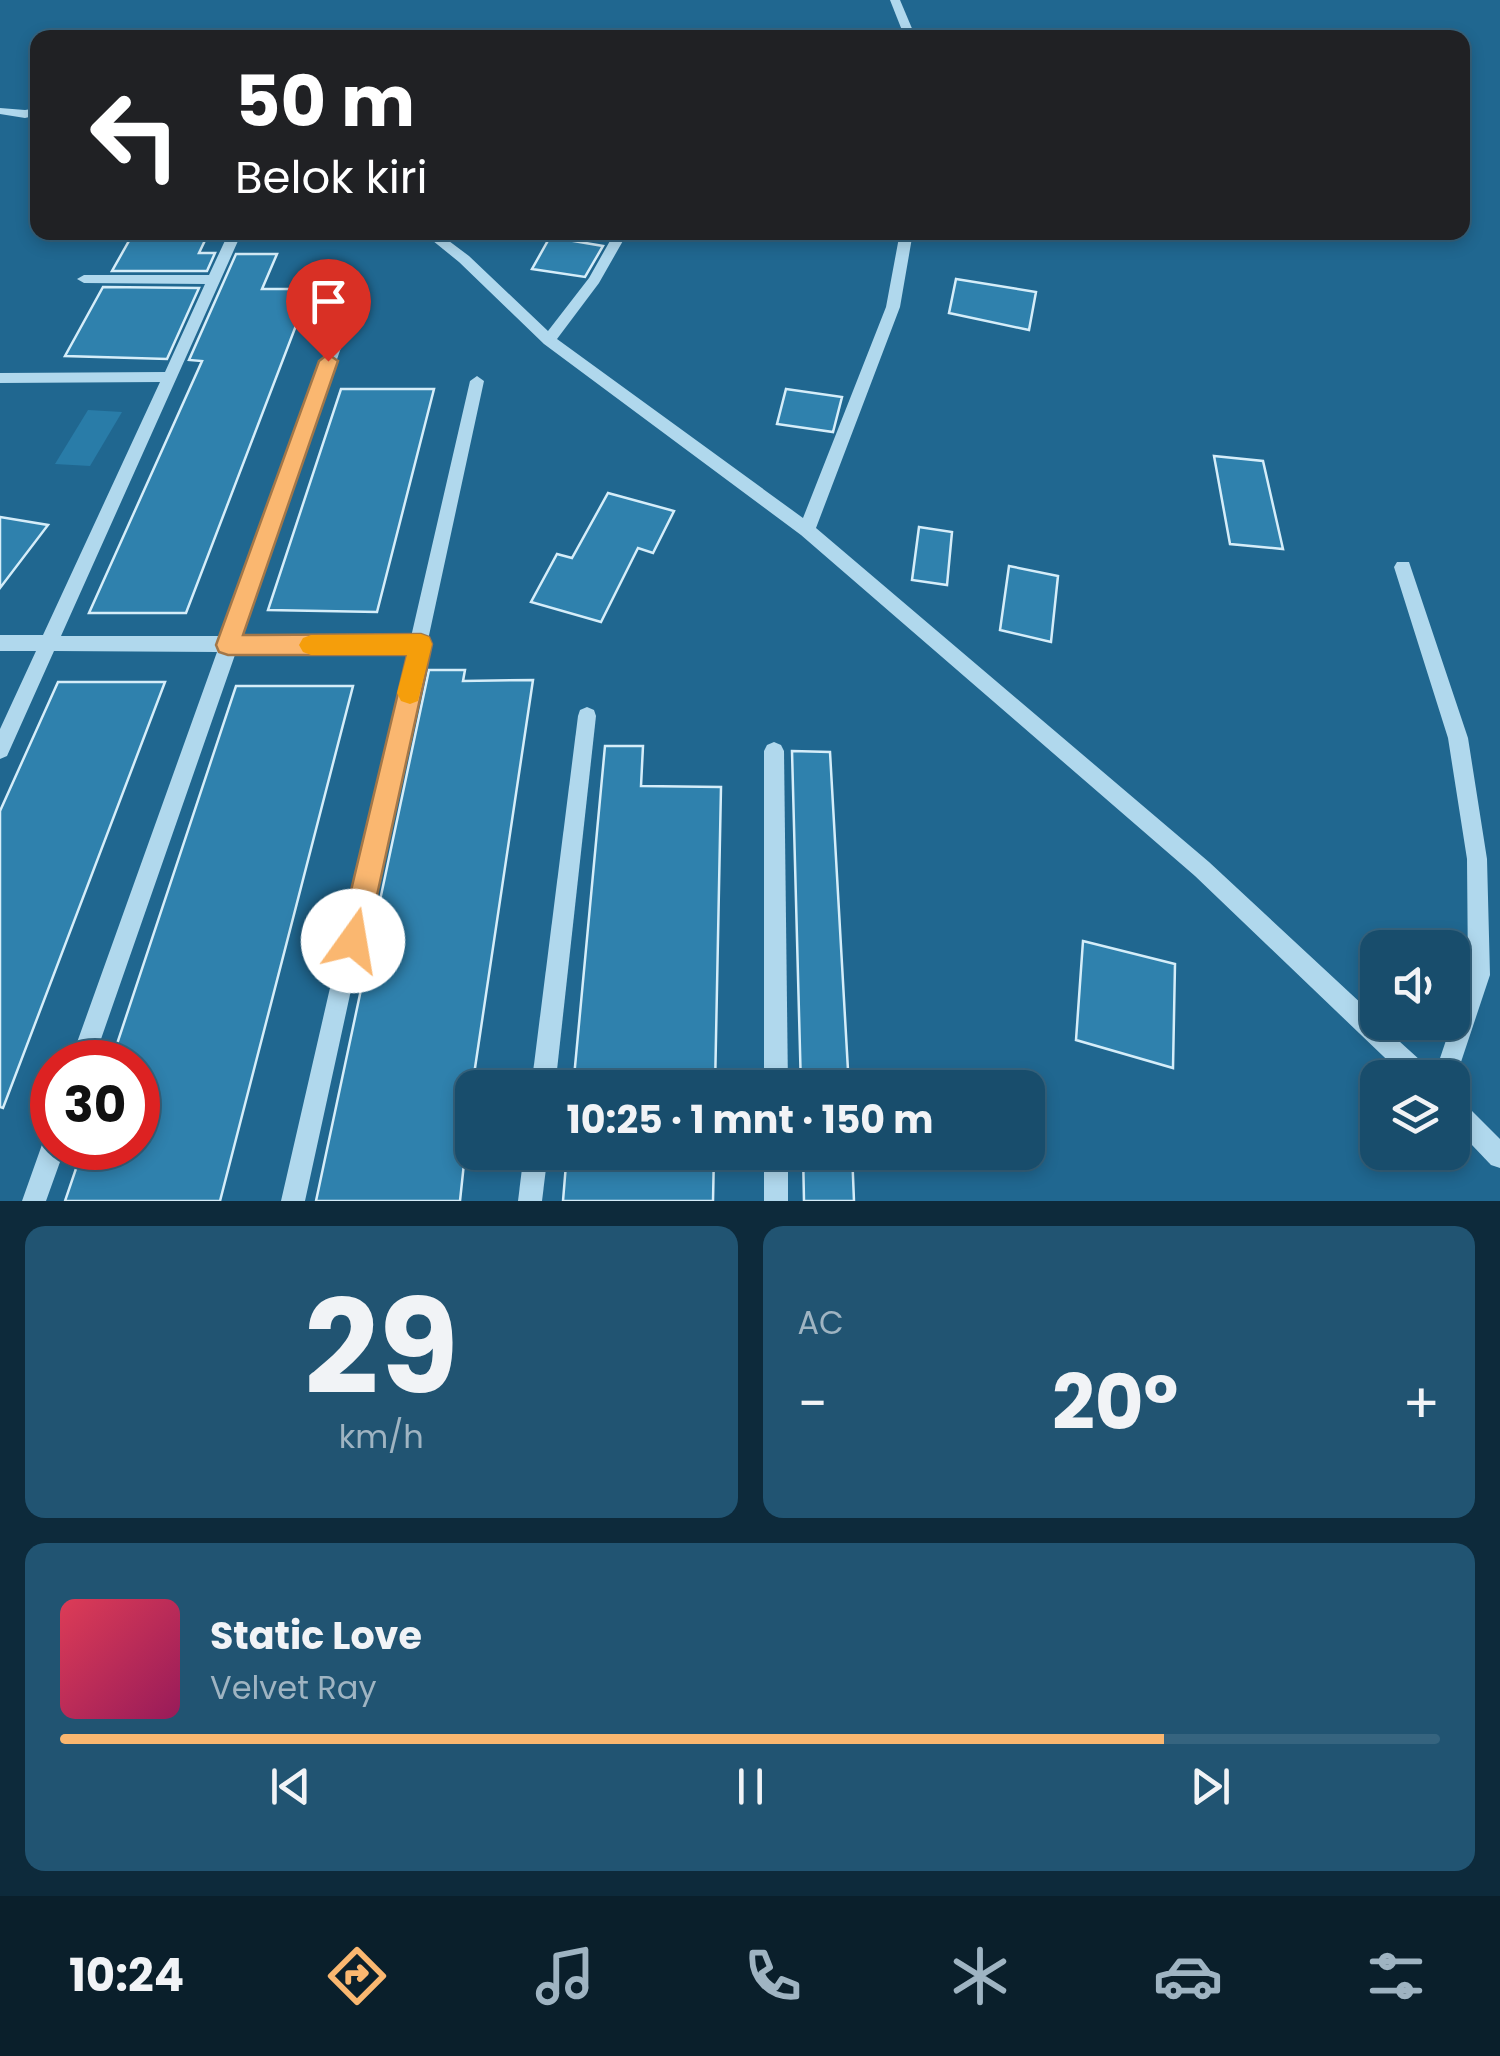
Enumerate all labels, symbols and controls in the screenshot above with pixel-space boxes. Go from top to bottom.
text: 50 m [235,52,415,151]
icon: left [70,70,200,200]
text: Belok kiri [235,146,428,209]
pin [286,259,371,362]
icon: arrive [301,274,356,329]
position arrow [301,889,405,993]
map controls [1360,930,1470,1170]
button: sound [1360,930,1470,1040]
speed limit sign: 30 [30,1040,160,1170]
button: layers [1360,1060,1470,1170]
text: 10:25 · 1 mnt · 150 m [567,1093,933,1146]
text: 29 [304,1256,458,1439]
text: AC [798,1300,844,1345]
text: 20° [1052,1350,1178,1455]
text: − [798,1365,828,1442]
text: + [1402,1365,1440,1442]
text: km/h [339,1414,424,1459]
text: Static Love [210,1609,422,1662]
text: Velvet Ray [210,1665,376,1710]
icon: previous [263,1759,318,1814]
icon: pause [723,1759,778,1814]
icon: next [1183,1759,1238,1814]
icon: directions [322,1941,392,2011]
icon: music [530,1941,600,2011]
icon: phone [738,1941,808,2011]
icon: climate [945,1941,1015,2011]
icon: car [1153,1941,1223,2011]
icon: filters [1361,1941,1431,2011]
text: 10:24 [69,1944,184,2007]

